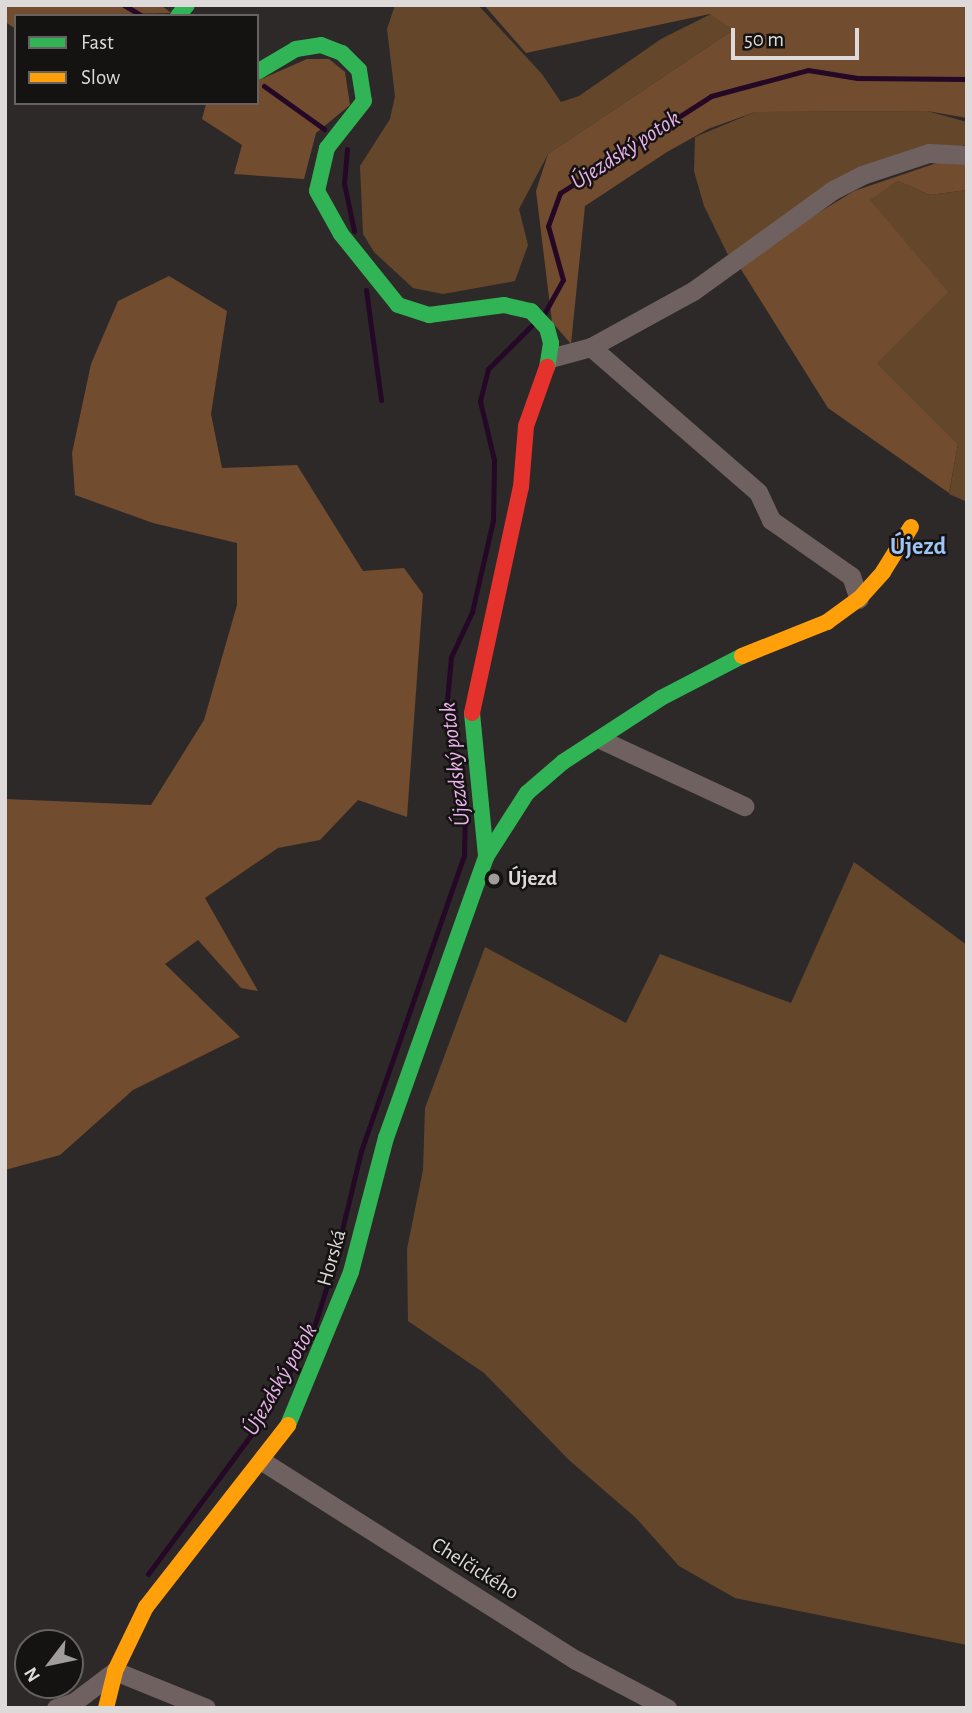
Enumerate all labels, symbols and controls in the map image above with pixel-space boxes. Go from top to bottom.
legend [14,14,259,105]
scale bar [734,14,862,58]
text: 50 m [744,29,784,50]
text: Fast [81,32,114,53]
text: Slow [81,67,120,88]
water label: Újezdský potok [566,105,686,197]
district label: Újezd [890,534,946,562]
water label: Újezdský potok [435,700,477,828]
place label: Újezd [508,866,557,892]
marker: Újezd [486,871,502,887]
street label: Horská [312,1227,352,1289]
water label: Újezdský potok [238,1319,324,1441]
street label: Chelčického [427,1532,523,1606]
north arrow [14,1629,84,1699]
text: N [21,1664,44,1685]

